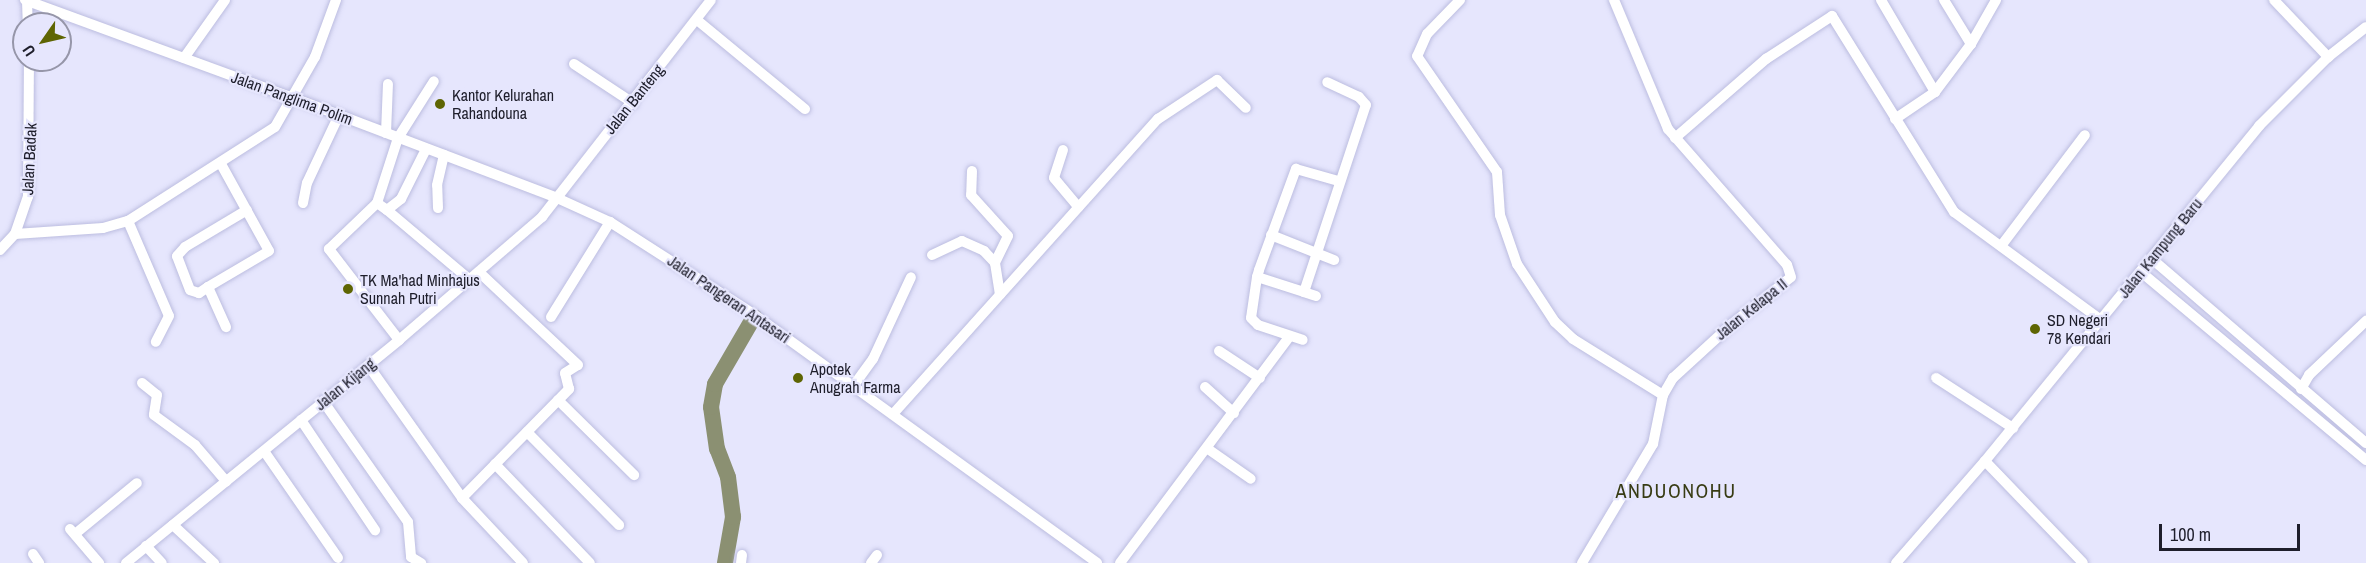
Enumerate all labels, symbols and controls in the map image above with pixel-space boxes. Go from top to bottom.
north arrow [12,12,72,72]
text: U [17,41,41,61]
street label: Jalan Banteng [600,60,668,138]
street label: Jalan Panglima Polim [229,67,355,129]
place label: Kantor Kelurahan Rahandouna [452,85,554,123]
marker: Kantor Kelurahan Rahandouna [433,97,447,111]
street label: Jalan Badak [18,122,40,196]
street label: Jalan Kampung Baru [2114,194,2206,302]
street label: Jalan Pangeran Antasari [664,251,794,347]
place label: TK Ma'had Minhajus Sunnah Putri [360,270,480,308]
street label: Jalan Kelapa II [1711,274,1791,344]
marker: TK Ma'had Minhajus Sunnah Putri [341,282,355,296]
place label: SD Negeri 78 Kendari [2047,310,2111,348]
marker: SD Negeri 78 Kendari [2028,322,2042,336]
street label: Jalan Kijang [311,354,379,414]
place label: Apotek Anugrah Farma [810,359,901,397]
marker: Apotek Anugrah Farma [791,371,805,385]
district label: ANDUONOHU [1616,478,1736,502]
scale bar [2162,512,2303,550]
text: 100 m [2170,522,2211,547]

